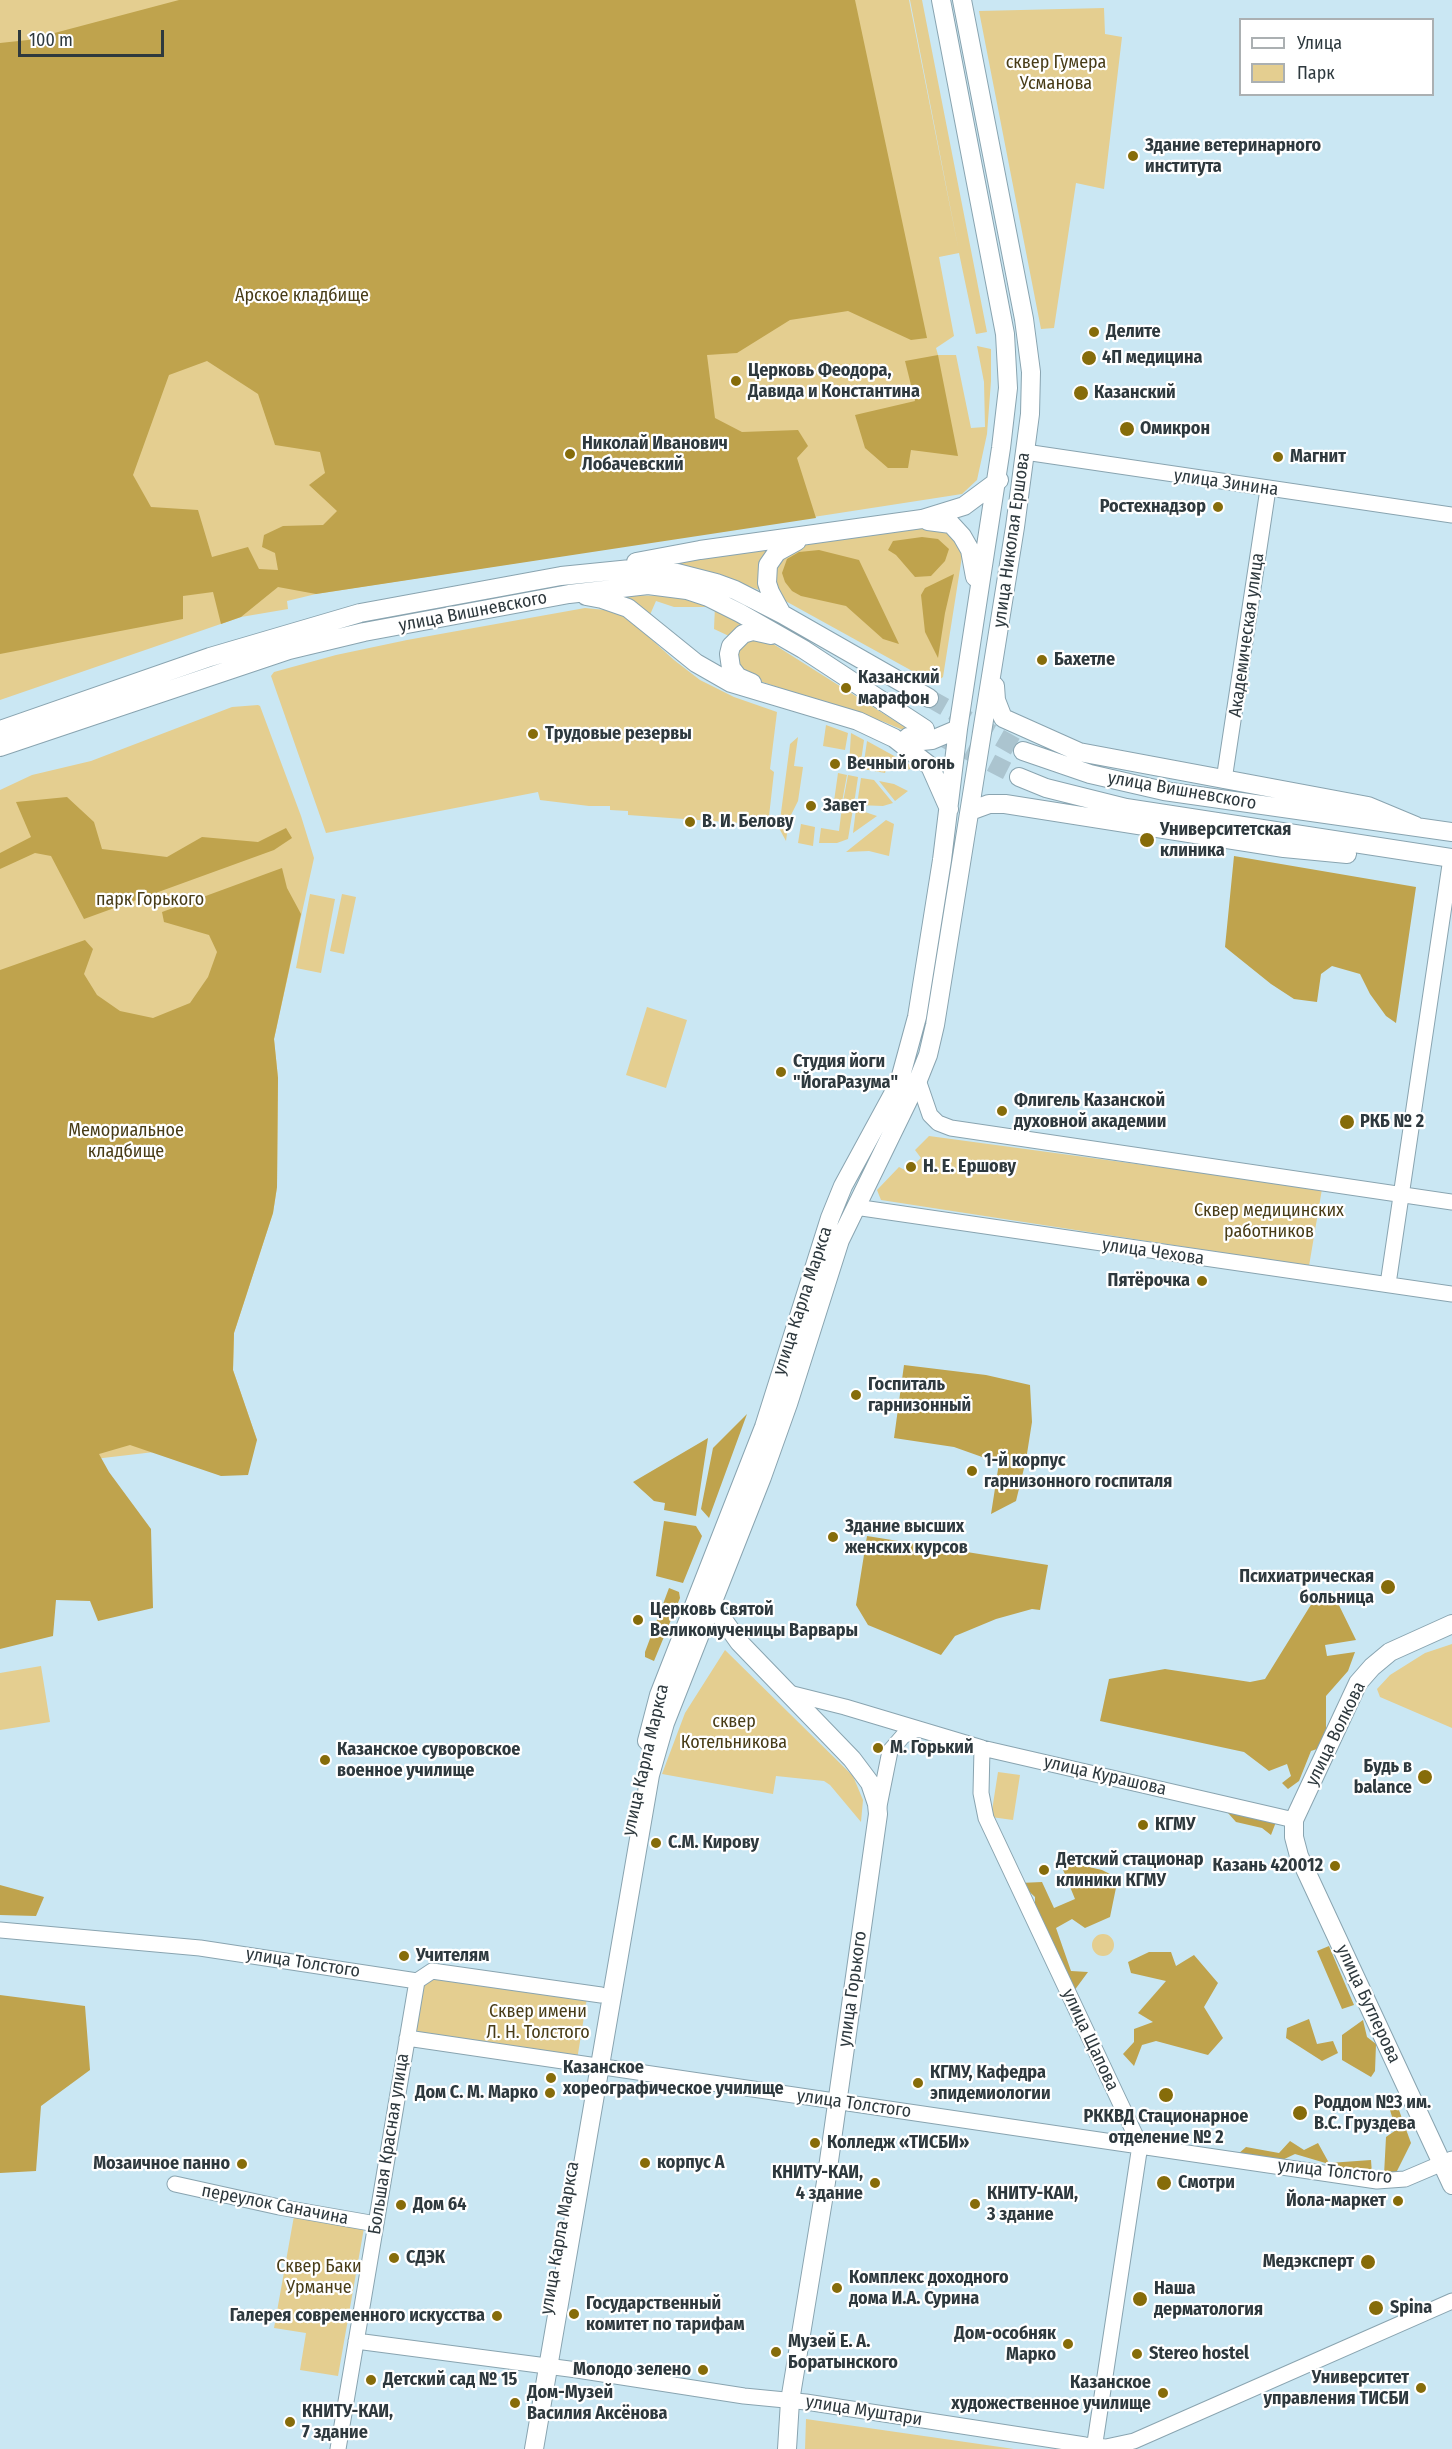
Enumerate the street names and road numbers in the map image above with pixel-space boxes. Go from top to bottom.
street label: улица Николая Ершова [989,451,1035,629]
street label: улица Зинина [1172,465,1280,501]
street label: Академическая улица [1225,551,1269,719]
street label: улица Вишневского [397,587,549,637]
street label: улица Вишневского [1106,767,1258,815]
street label: улица Карла Маркса [769,1224,837,1378]
street label: улица Чехова [1101,1234,1205,1270]
street label: улица Волкова [1301,1678,1371,1790]
street label: улица Карла Маркса [618,1682,674,1838]
street label: улица Курашова [1042,1751,1168,1801]
street label: улица Горького [834,1930,872,2048]
street label: улица Бутлерова [1331,1941,1405,2067]
street label: улица Толстого [244,1943,362,1983]
street label: улица Щапова [1057,1986,1123,2094]
street label: Большая Красная улица [364,2052,414,2236]
street label: улица Толстого [795,2085,913,2123]
street label: улица Толстого [1277,2155,1393,2189]
street label: улица Карла Маркса [536,2160,584,2316]
street label: переулок Саначина [200,2180,350,2230]
street label: улица Муштари [804,2391,924,2431]

